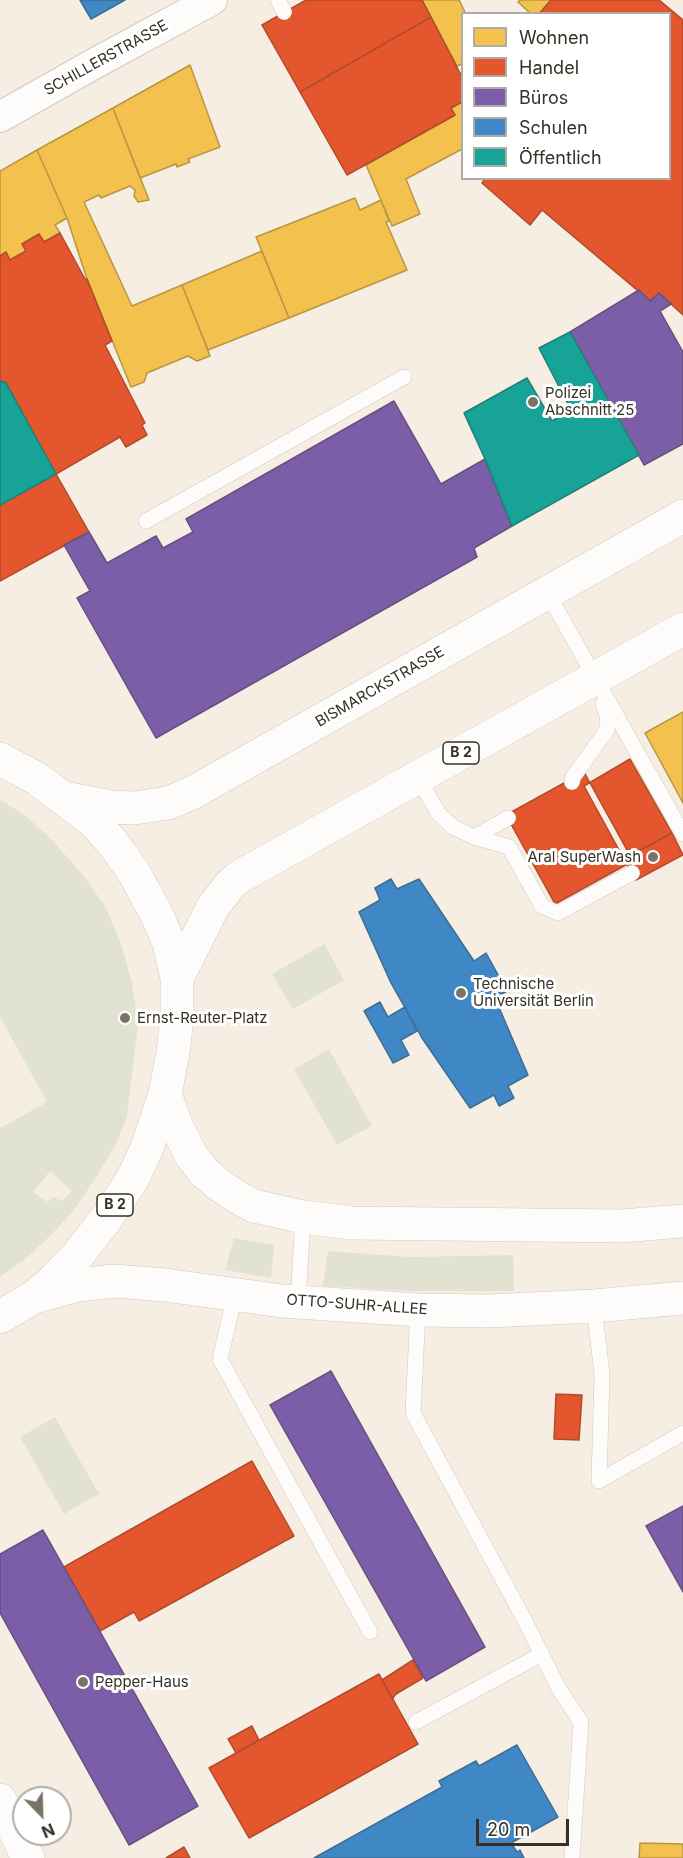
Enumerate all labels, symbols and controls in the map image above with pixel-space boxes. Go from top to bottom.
legend [461,12,671,180]
street label: SCHILLERSTRASSE [41,16,171,100]
text: Wohnen [519,27,589,48]
text: Handel [519,57,579,78]
text: Büros [519,87,568,108]
text: Schulen [519,117,588,138]
text: Öffentlich [519,147,602,168]
place label: Polizei Abschnitt 25 [545,384,634,419]
marker: Polizei Abschnitt 25 [526,395,540,409]
street label: BISMARCKSTRASSE [313,643,447,731]
road number: B 2 [443,742,479,764]
place label: Aral SuperWash [527,848,641,866]
marker: Aral SuperWash [646,850,660,864]
place label: Technische Universität Berlin [473,975,594,1010]
marker: Technische Universität Berlin [454,986,468,1000]
place label: Ernst-Reuter-Platz [137,1009,268,1027]
marker: Ernst-Reuter-Platz [118,1011,132,1025]
road number: B 2 [97,1194,133,1216]
street label: OTTO-SUHR-ALLEE [286,1291,428,1319]
place label: Pepper-Haus [95,1673,189,1691]
marker: Pepper-Haus [76,1675,90,1689]
north arrow [12,1786,72,1846]
scale bar [479,1807,572,1845]
text: N [39,1819,58,1842]
text: 20 m [487,1819,530,1840]

